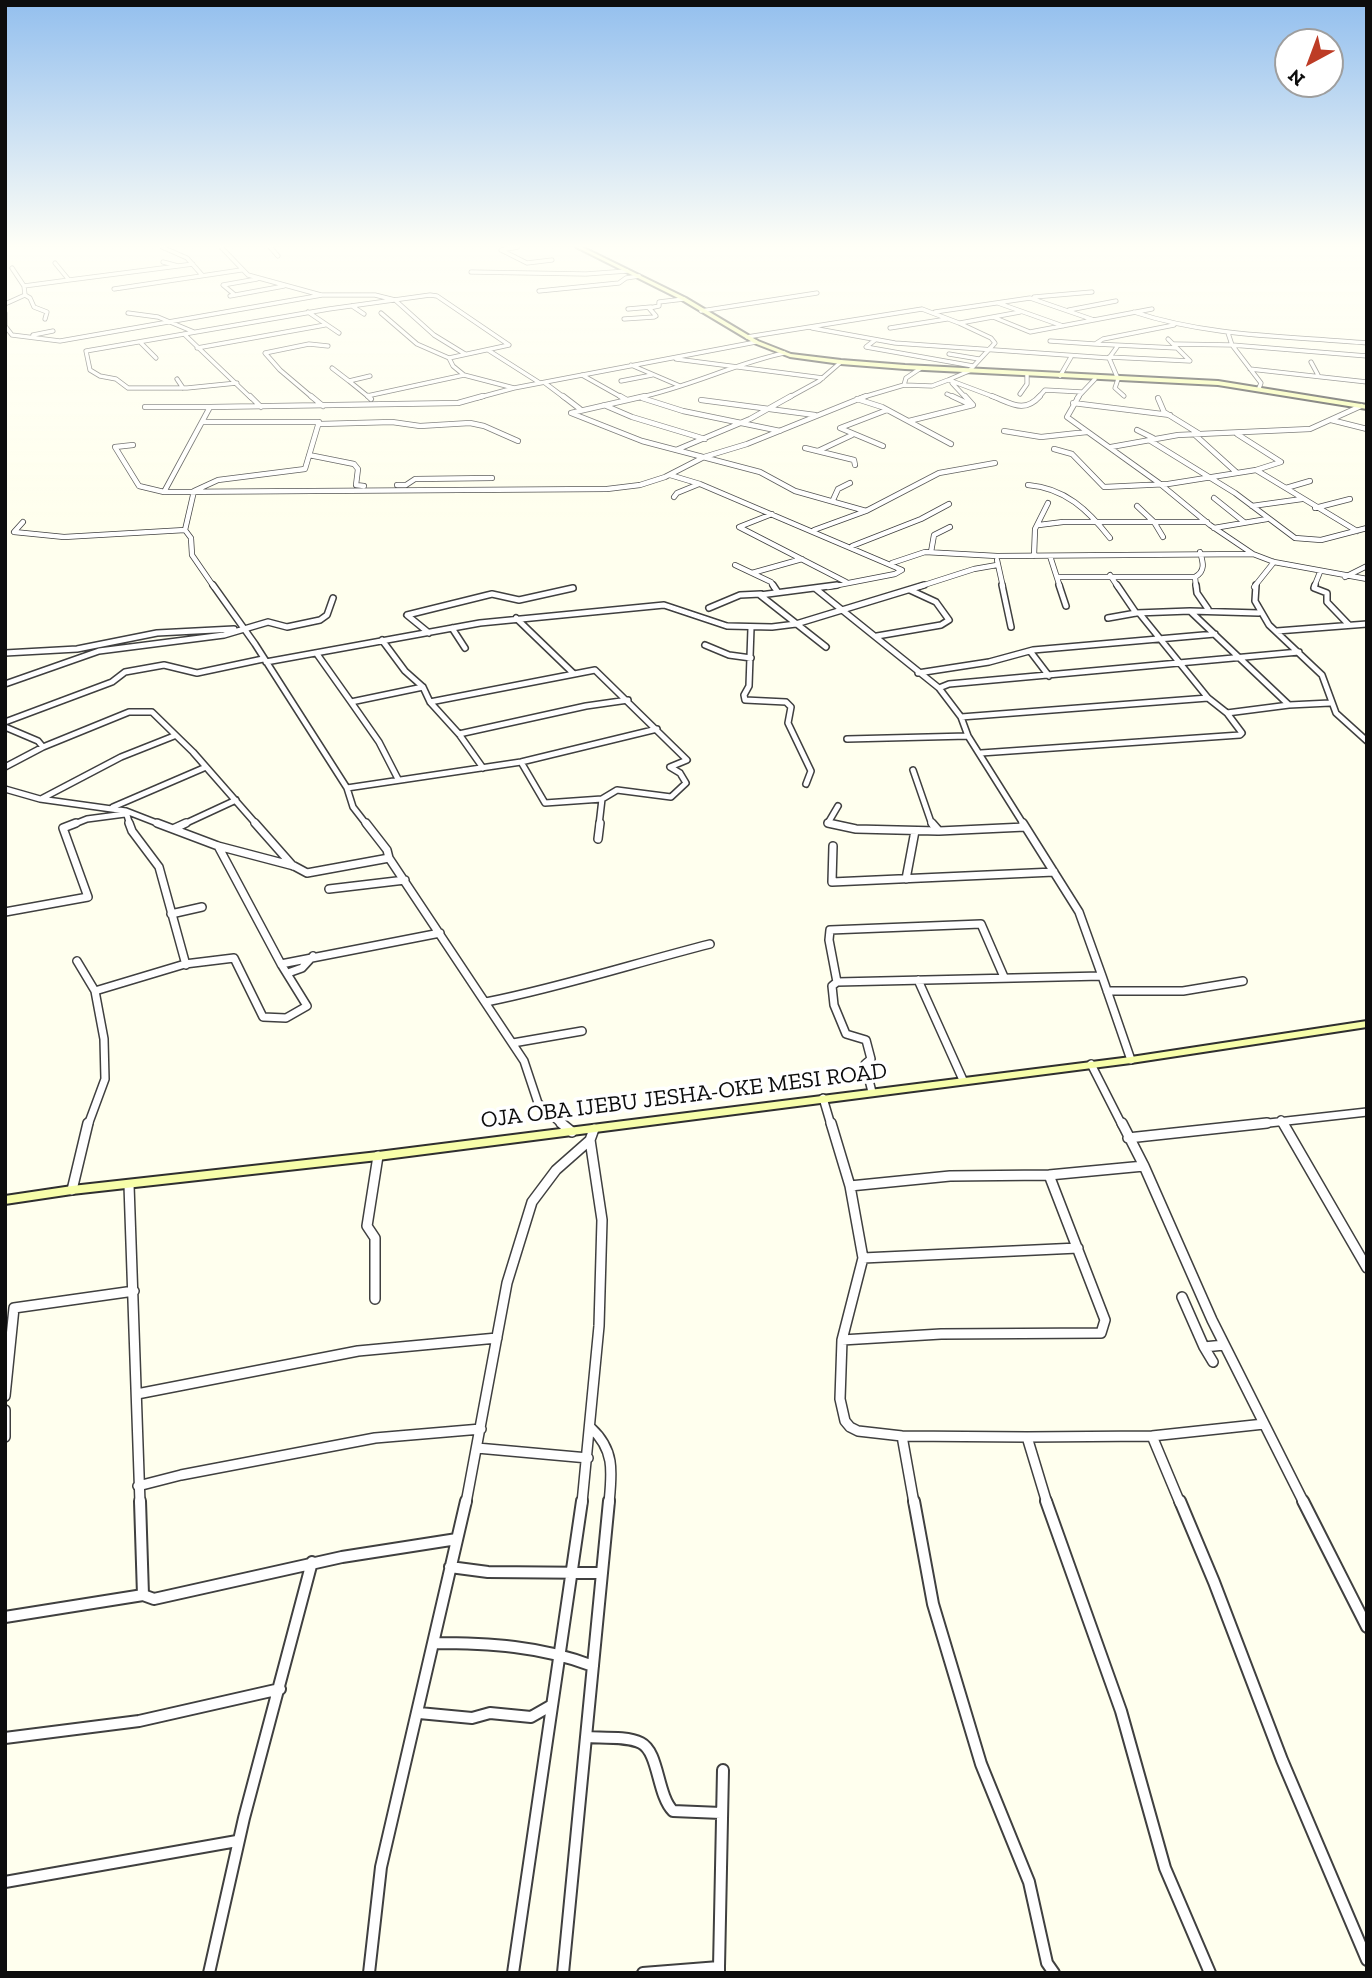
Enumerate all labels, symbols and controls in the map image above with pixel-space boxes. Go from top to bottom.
north arrow [1274,28,1344,98]
text: N [1283,64,1309,91]
street label: OJA OBA IJEBU JESHA-OKE MESI ROAD [479,1057,889,1135]

